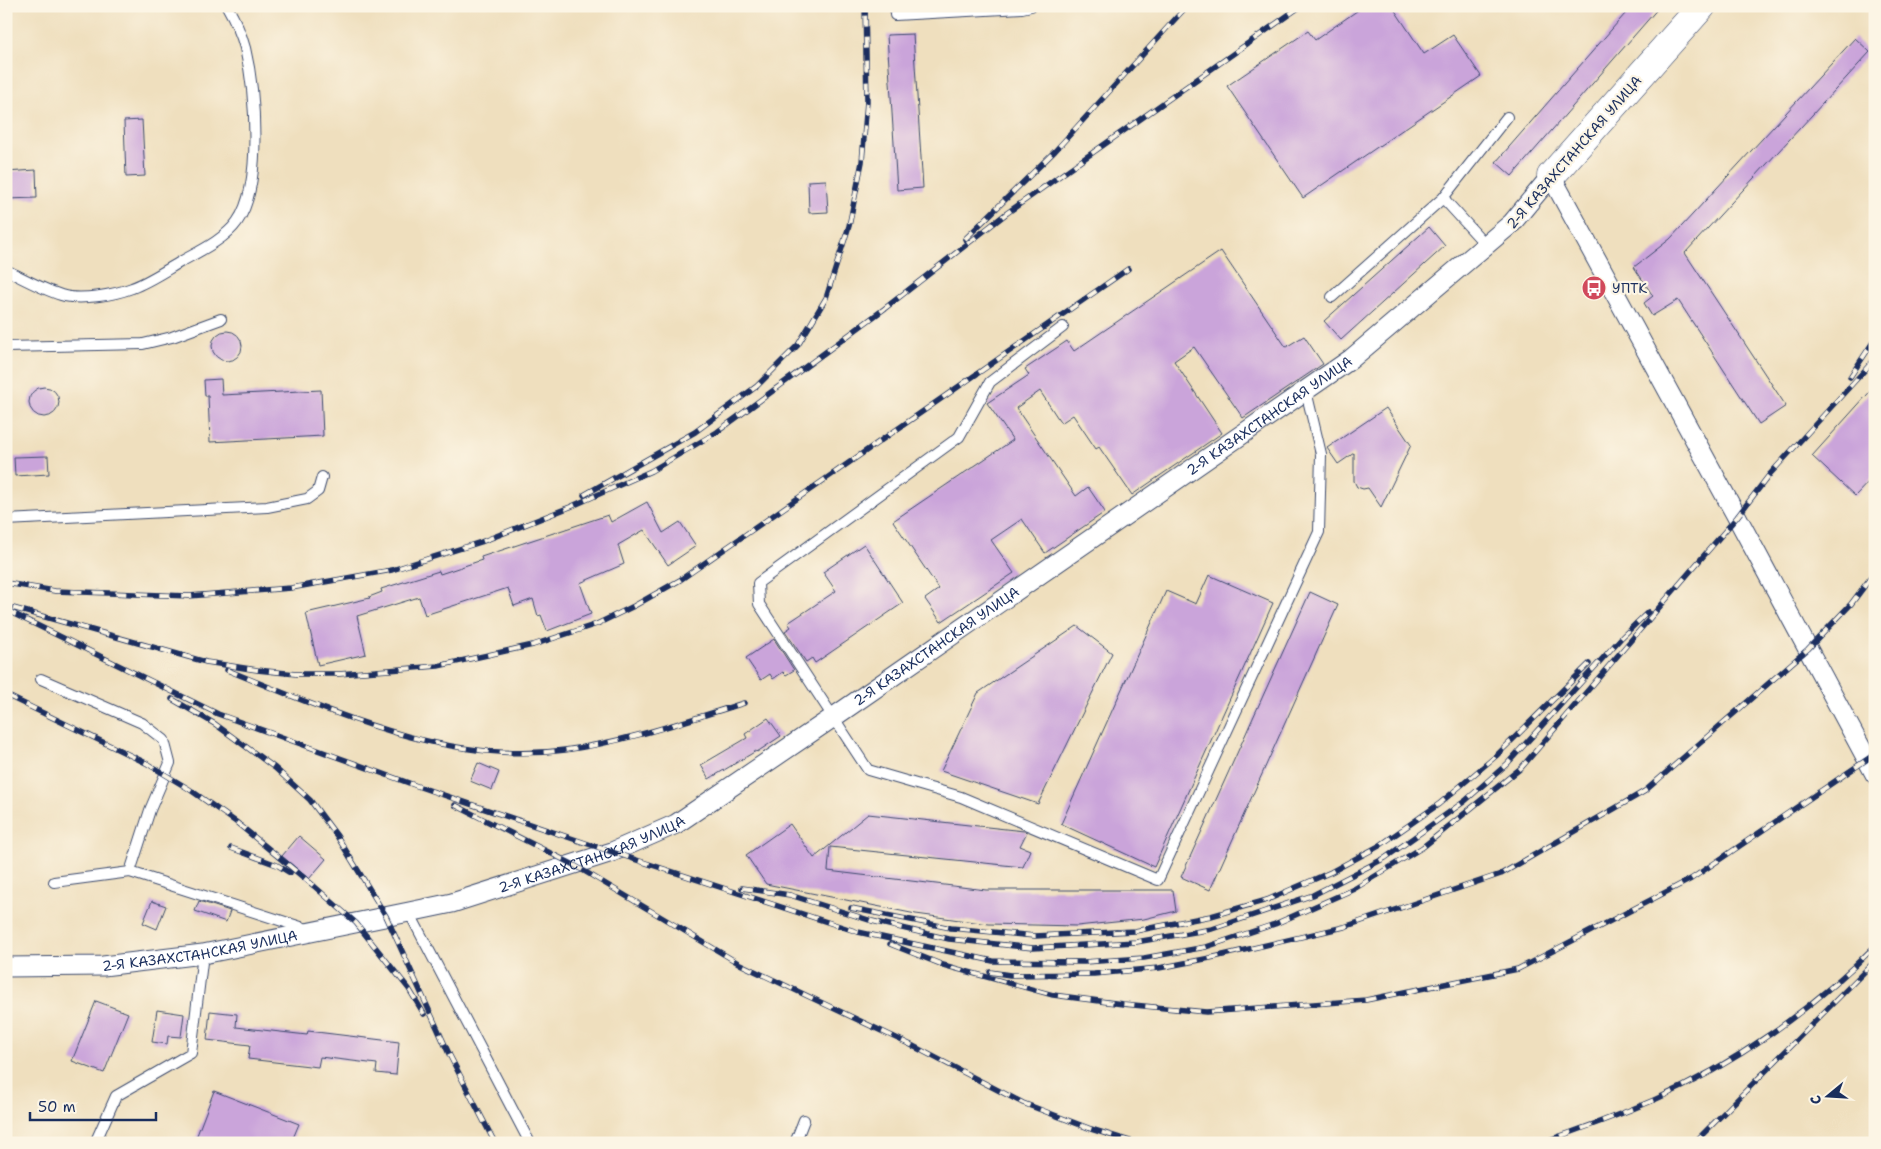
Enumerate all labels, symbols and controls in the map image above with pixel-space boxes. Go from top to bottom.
street label: 2-Я КАЗАХСТАНСКАЯ УЛИЦА [1502,72,1646,232]
bus stop icon: УПТК [1581,275,1607,301]
place label: УПТК [1612,279,1647,297]
street label: 2-Я КАЗАХСТАНСКАЯ УЛИЦА [1183,352,1356,479]
street label: 2-Я КАЗАХСТАНСКАЯ УЛИЦА [850,582,1023,710]
street label: 2-Я КАЗАХСТАНСКАЯ УЛИЦА [496,811,689,897]
street label: 2-Я КАЗАХСТАНСКАЯ УЛИЦА [101,926,299,975]
north arrow [1804,1072,1854,1122]
scale bar [30,1089,156,1121]
text: С [1806,1093,1826,1107]
text: 50 m [38,1097,76,1117]

